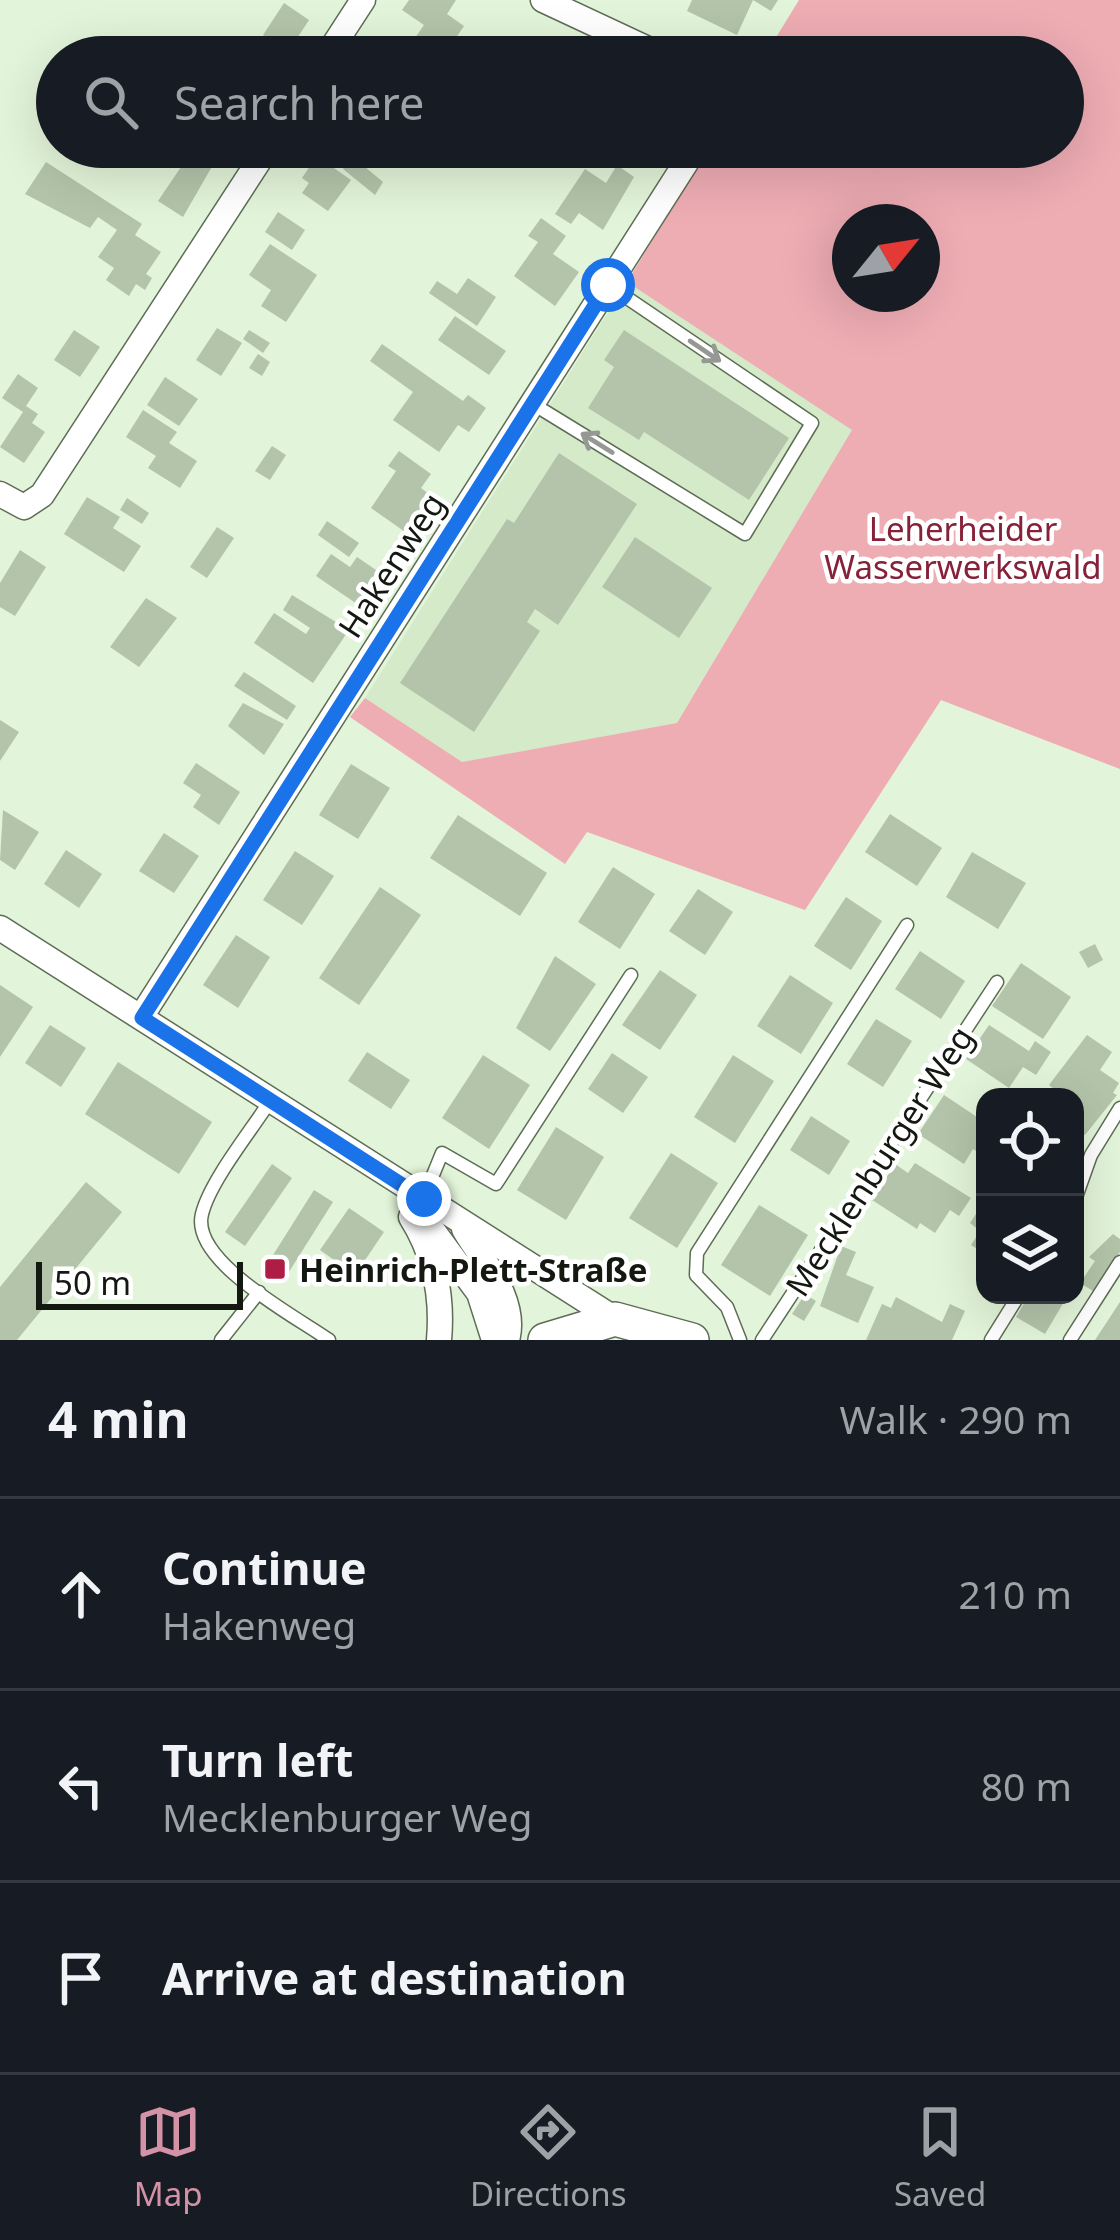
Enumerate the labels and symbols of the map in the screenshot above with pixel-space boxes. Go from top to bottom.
north arrow [832,204,940,312]
route start [581,258,635,312]
one-way arrow [688,338,722,363]
one-way arrow [581,431,615,455]
street label: Hakenweg [327,484,455,646]
park label: Leherheider Wasserwerkswald [824,506,1102,589]
street label: Mecklenburger Weg [775,1017,983,1305]
route end [397,1172,451,1226]
place label: Heinrich-Plett-Straße [299,1247,647,1292]
scale bar [36,1256,243,1309]
marker: Heinrich-Plett-Straße [262,1256,288,1282]

